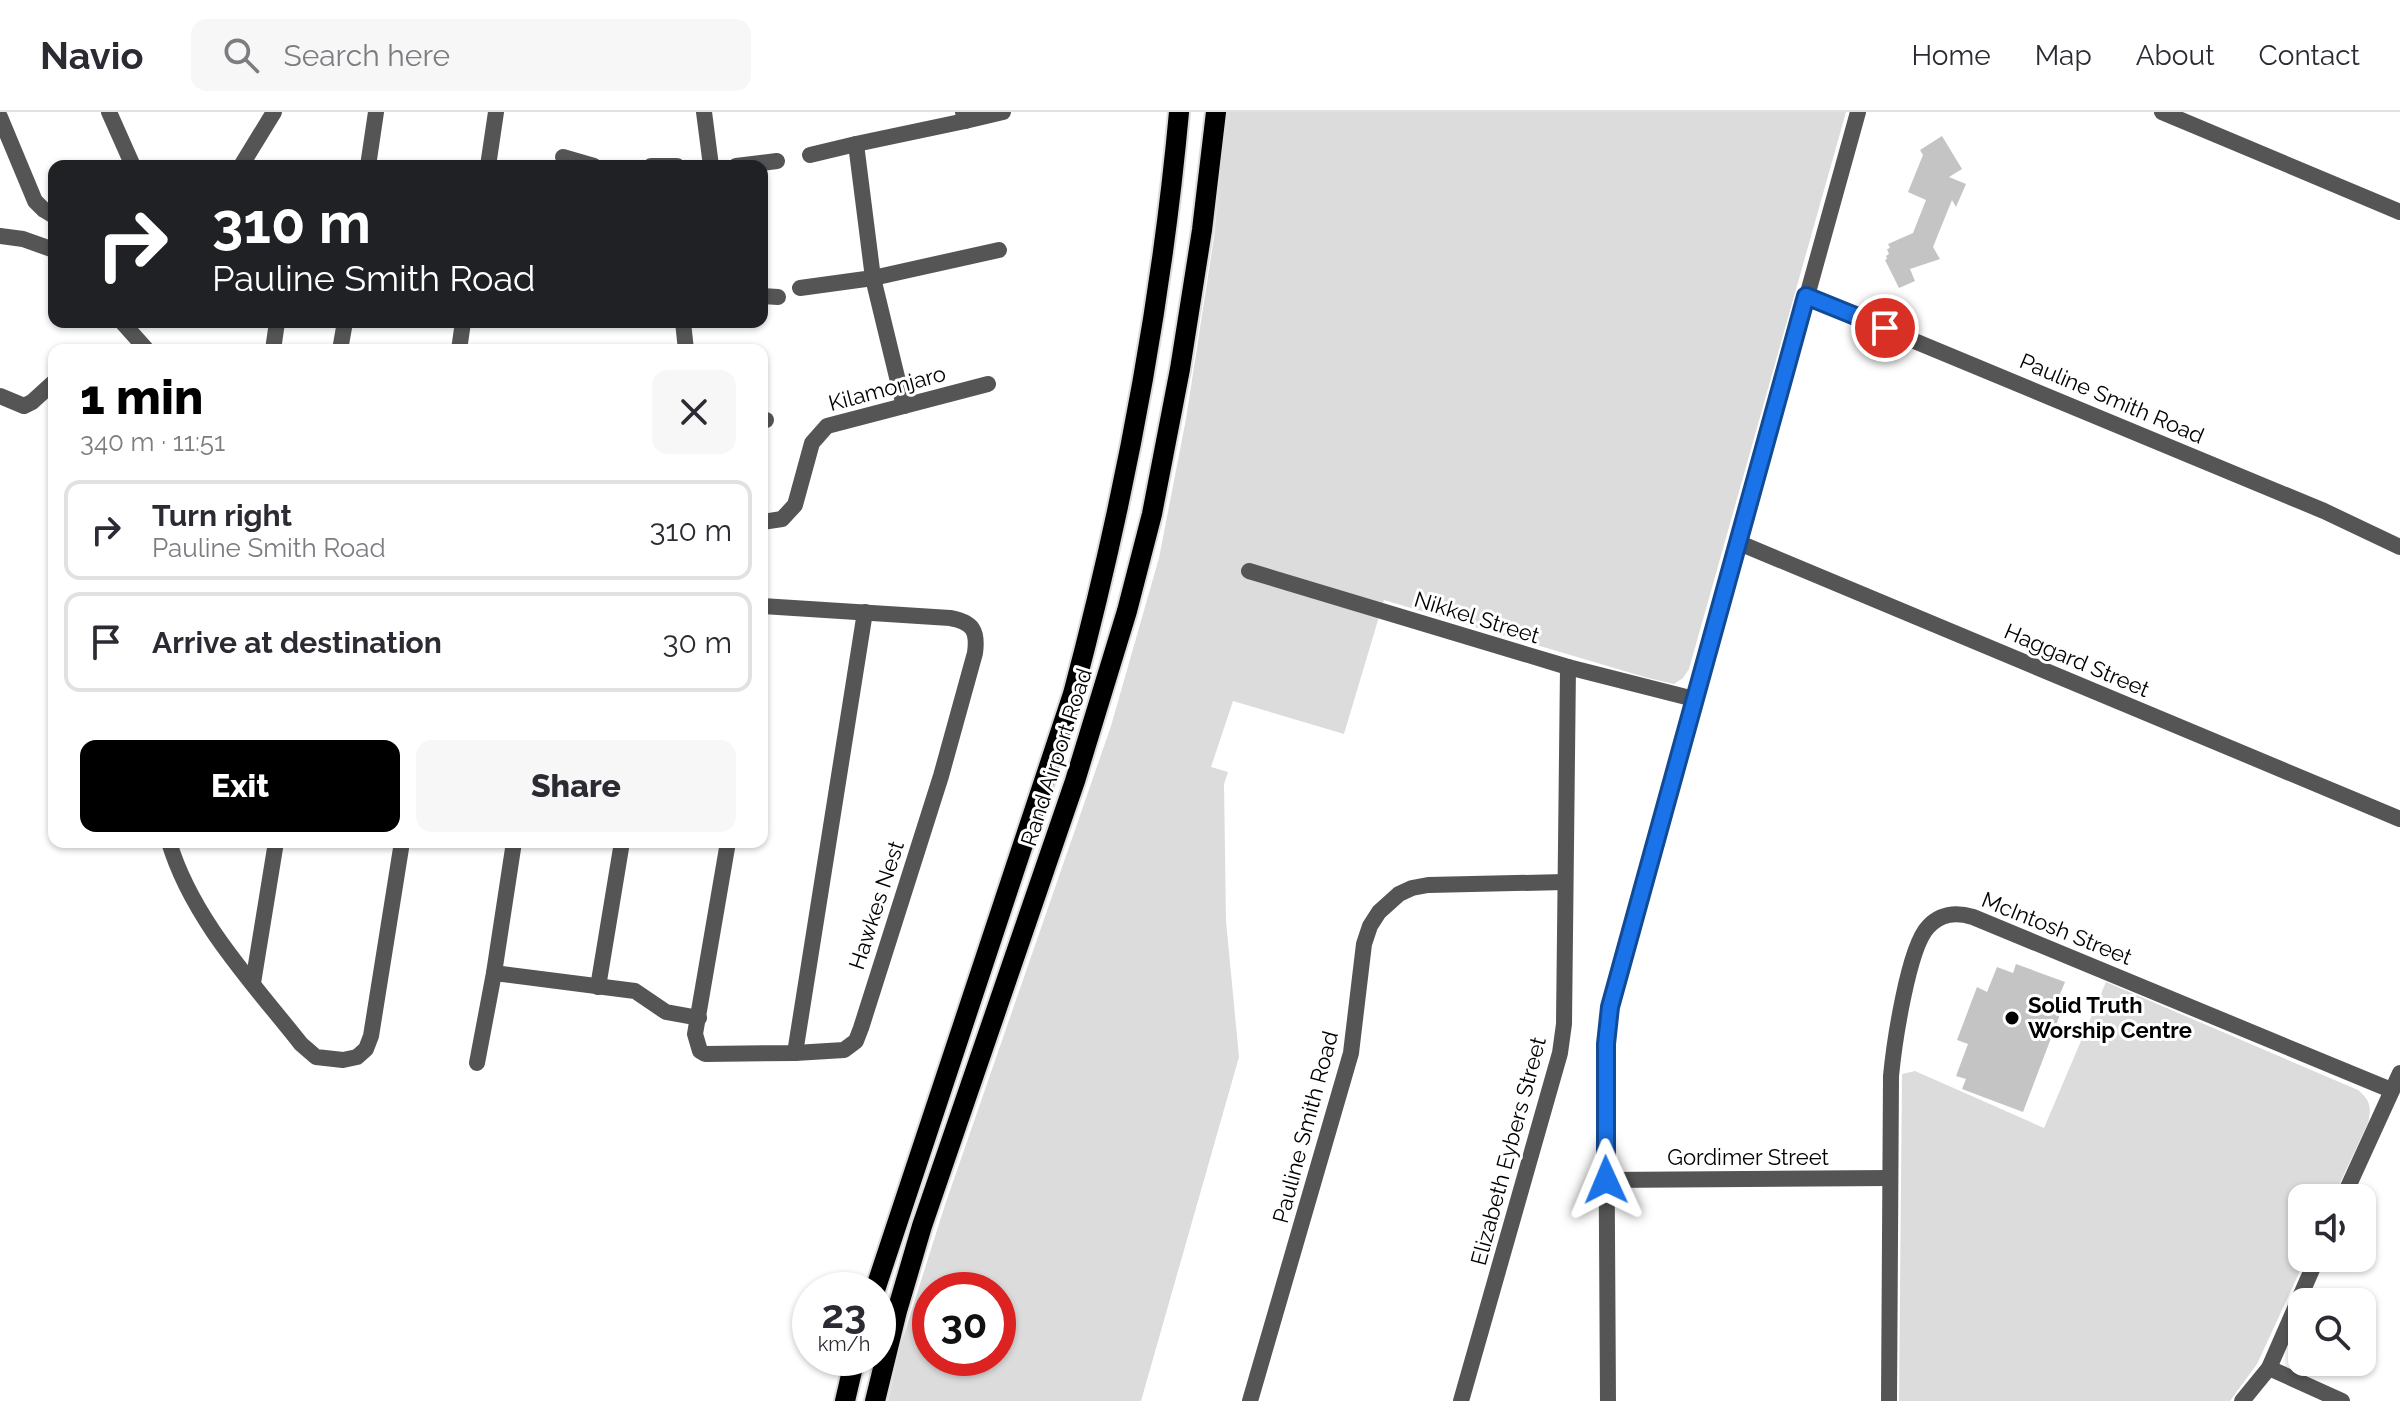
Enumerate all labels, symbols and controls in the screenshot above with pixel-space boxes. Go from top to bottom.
search box [191,19,751,91]
text: Navio [40,33,143,78]
icon: search [219,33,263,77]
text: Search here [283,38,450,73]
text: Home [1911,39,1991,72]
text: Map [2035,39,2092,72]
text: About [2136,39,2215,72]
text: Contact [2259,39,2360,72]
text: 310 m [212,190,371,256]
icon: right [80,192,184,296]
text: Pauline Smith Road [212,257,536,299]
pin [1851,294,1919,362]
icon: arrive [1863,306,1907,350]
street label: Pauline Smith Road [2016,347,2208,449]
street label: Kilamonjaro [825,360,949,416]
text: 1 min [80,369,203,425]
button: close [652,370,736,454]
text: 340 m · 11:51 [80,427,225,457]
text: Turn right [152,498,292,533]
icon: right [84,508,128,552]
text: 310 m [650,513,732,548]
text: Pauline Smith Road [152,533,386,563]
street label: Nikkel Street [1411,586,1543,649]
street label: Haggard Street [2001,618,2154,702]
icon: arrive [84,620,128,664]
text: Arrive at destination [152,625,442,660]
text: 30 m [662,625,732,660]
street label: Rand Airport Road [1015,665,1097,849]
button: Exit [80,740,400,832]
button: Share [416,740,736,832]
street label: Hawkes Nest [843,837,909,973]
street label: McIntosh Street [1978,886,2136,970]
place label: Solid Truth Worship Centre [2028,992,2192,1043]
marker: Solid Truth Worship Centre [2003,1009,2021,1027]
street label: Pauline Smith Road [1267,1028,1343,1226]
street label: Elizabeth Eybers Street [1465,1033,1551,1268]
position arrow [1564,1138,1648,1222]
street label: Gordimer Street [1667,1144,1829,1170]
map controls [2288,1184,2376,1376]
button: sound [2288,1184,2376,1272]
speed limit sign: 30 [912,1272,1016,1376]
button: search [2288,1288,2376,1376]
text: 23 [822,1290,866,1337]
text: km/h [818,1332,870,1356]

